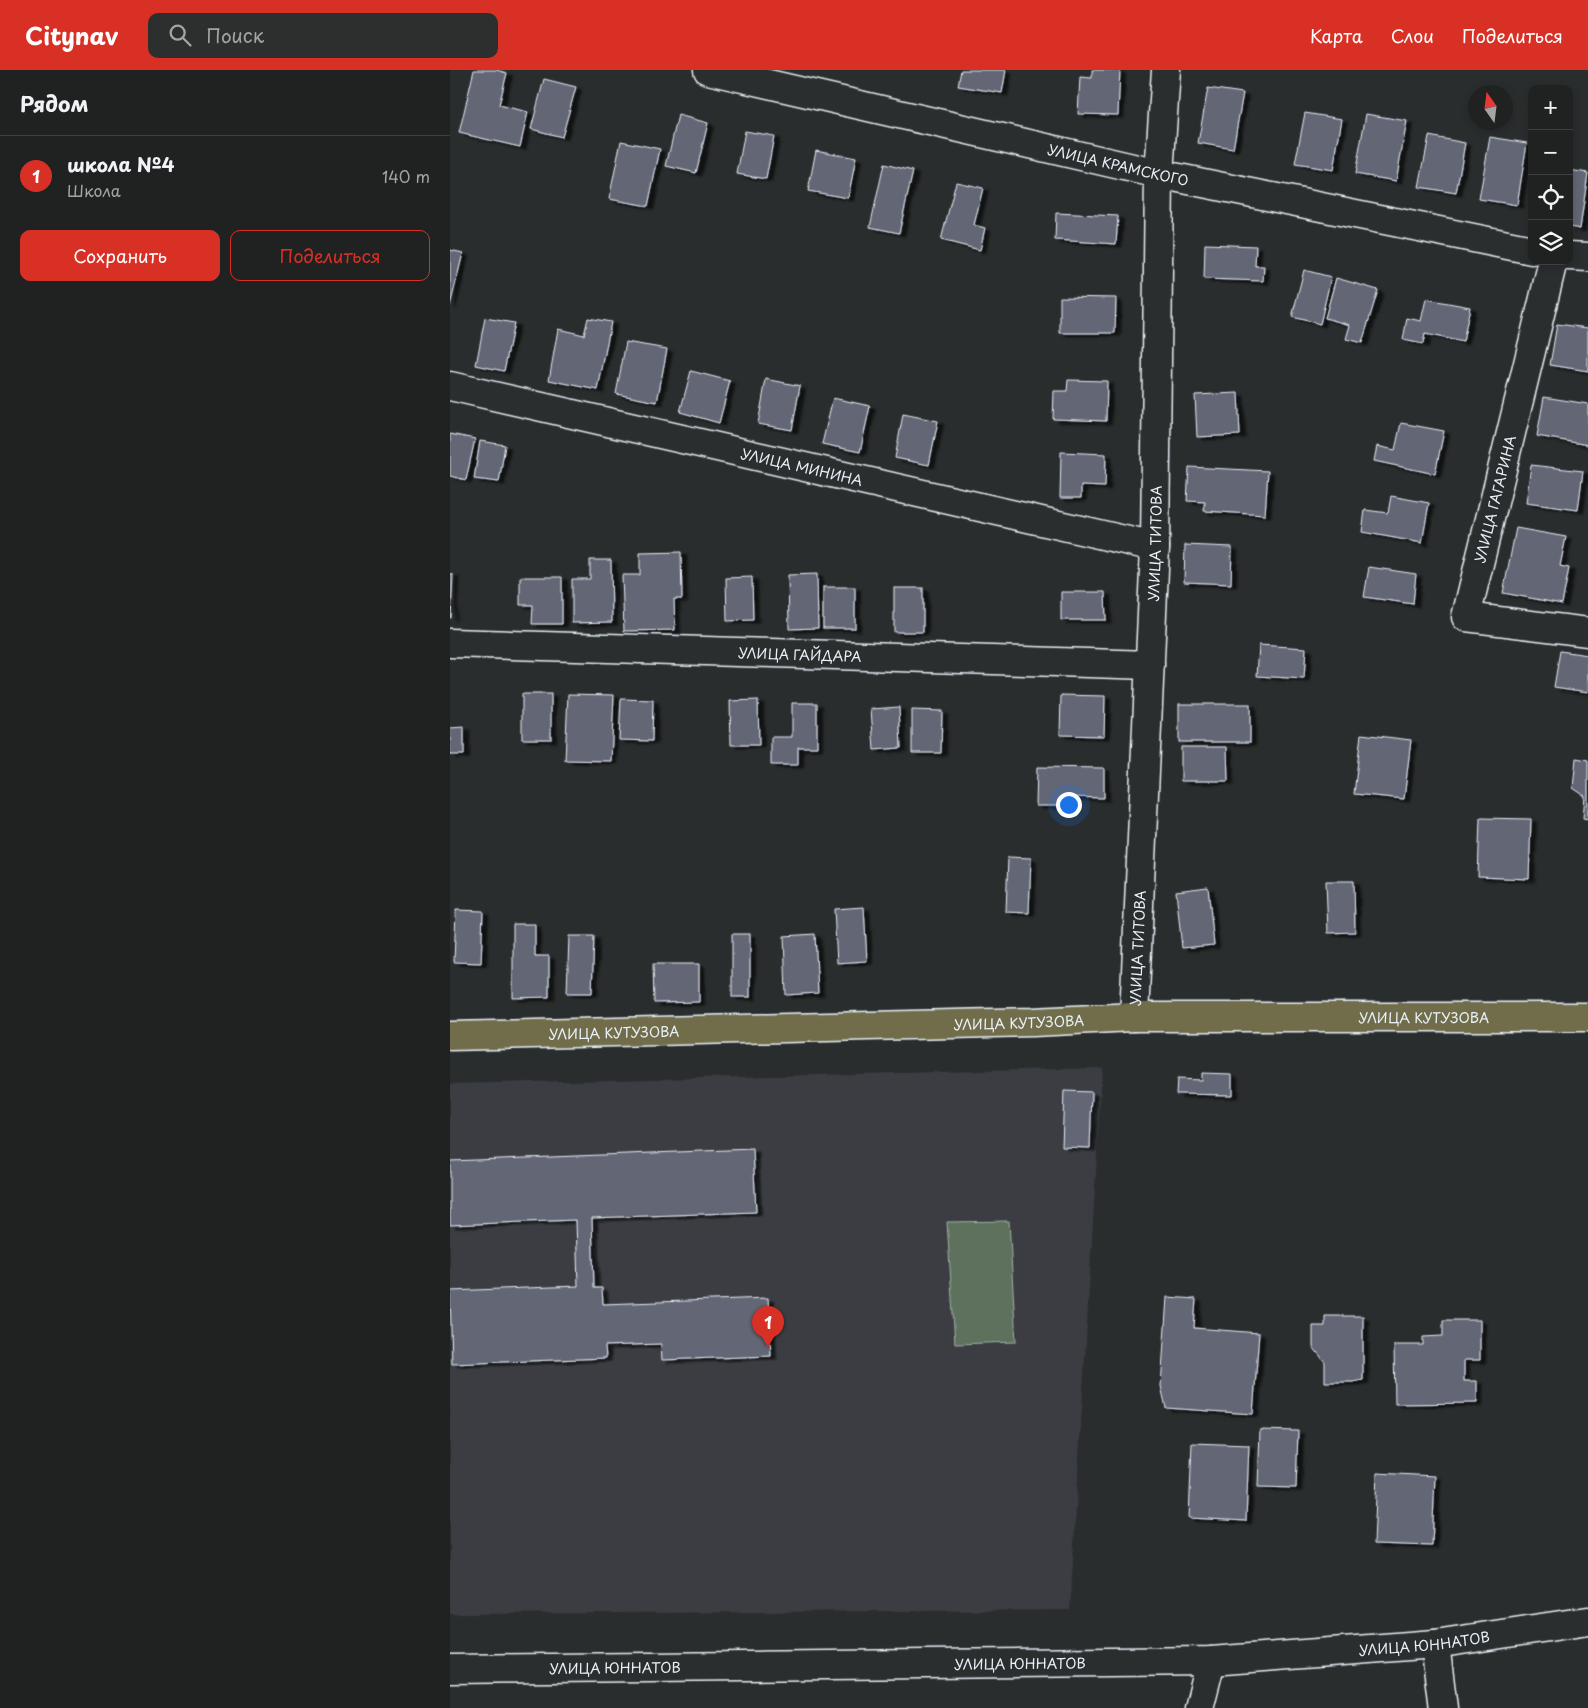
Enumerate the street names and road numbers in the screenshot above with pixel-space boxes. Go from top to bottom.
street label: УЛИЦА КРАМСКОГО [1046,138,1191,190]
street label: УЛИЦА ГАГАРИНА [1469,433,1521,565]
street label: УЛИЦА МИНИНА [739,442,865,490]
street label: УЛИЦА ТИТОВА [1142,486,1166,602]
street label: УЛИЦА ГАЙДАРА [738,642,862,666]
street label: УЛИЦА ТИТОВА [1124,890,1150,1006]
street label: УЛИЦА КУТУЗОВА [1358,1007,1489,1028]
street label: УЛИЦА КУТУЗОВА [953,1009,1085,1034]
street label: УЛИЦА КУТУЗОВА [548,1020,680,1044]
street label: УЛИЦА ЮННАТОВ [1358,1625,1491,1660]
street label: УЛИЦА ЮННАТОВ [954,1652,1086,1674]
street label: УЛИЦА ЮННАТОВ [549,1656,681,1678]

